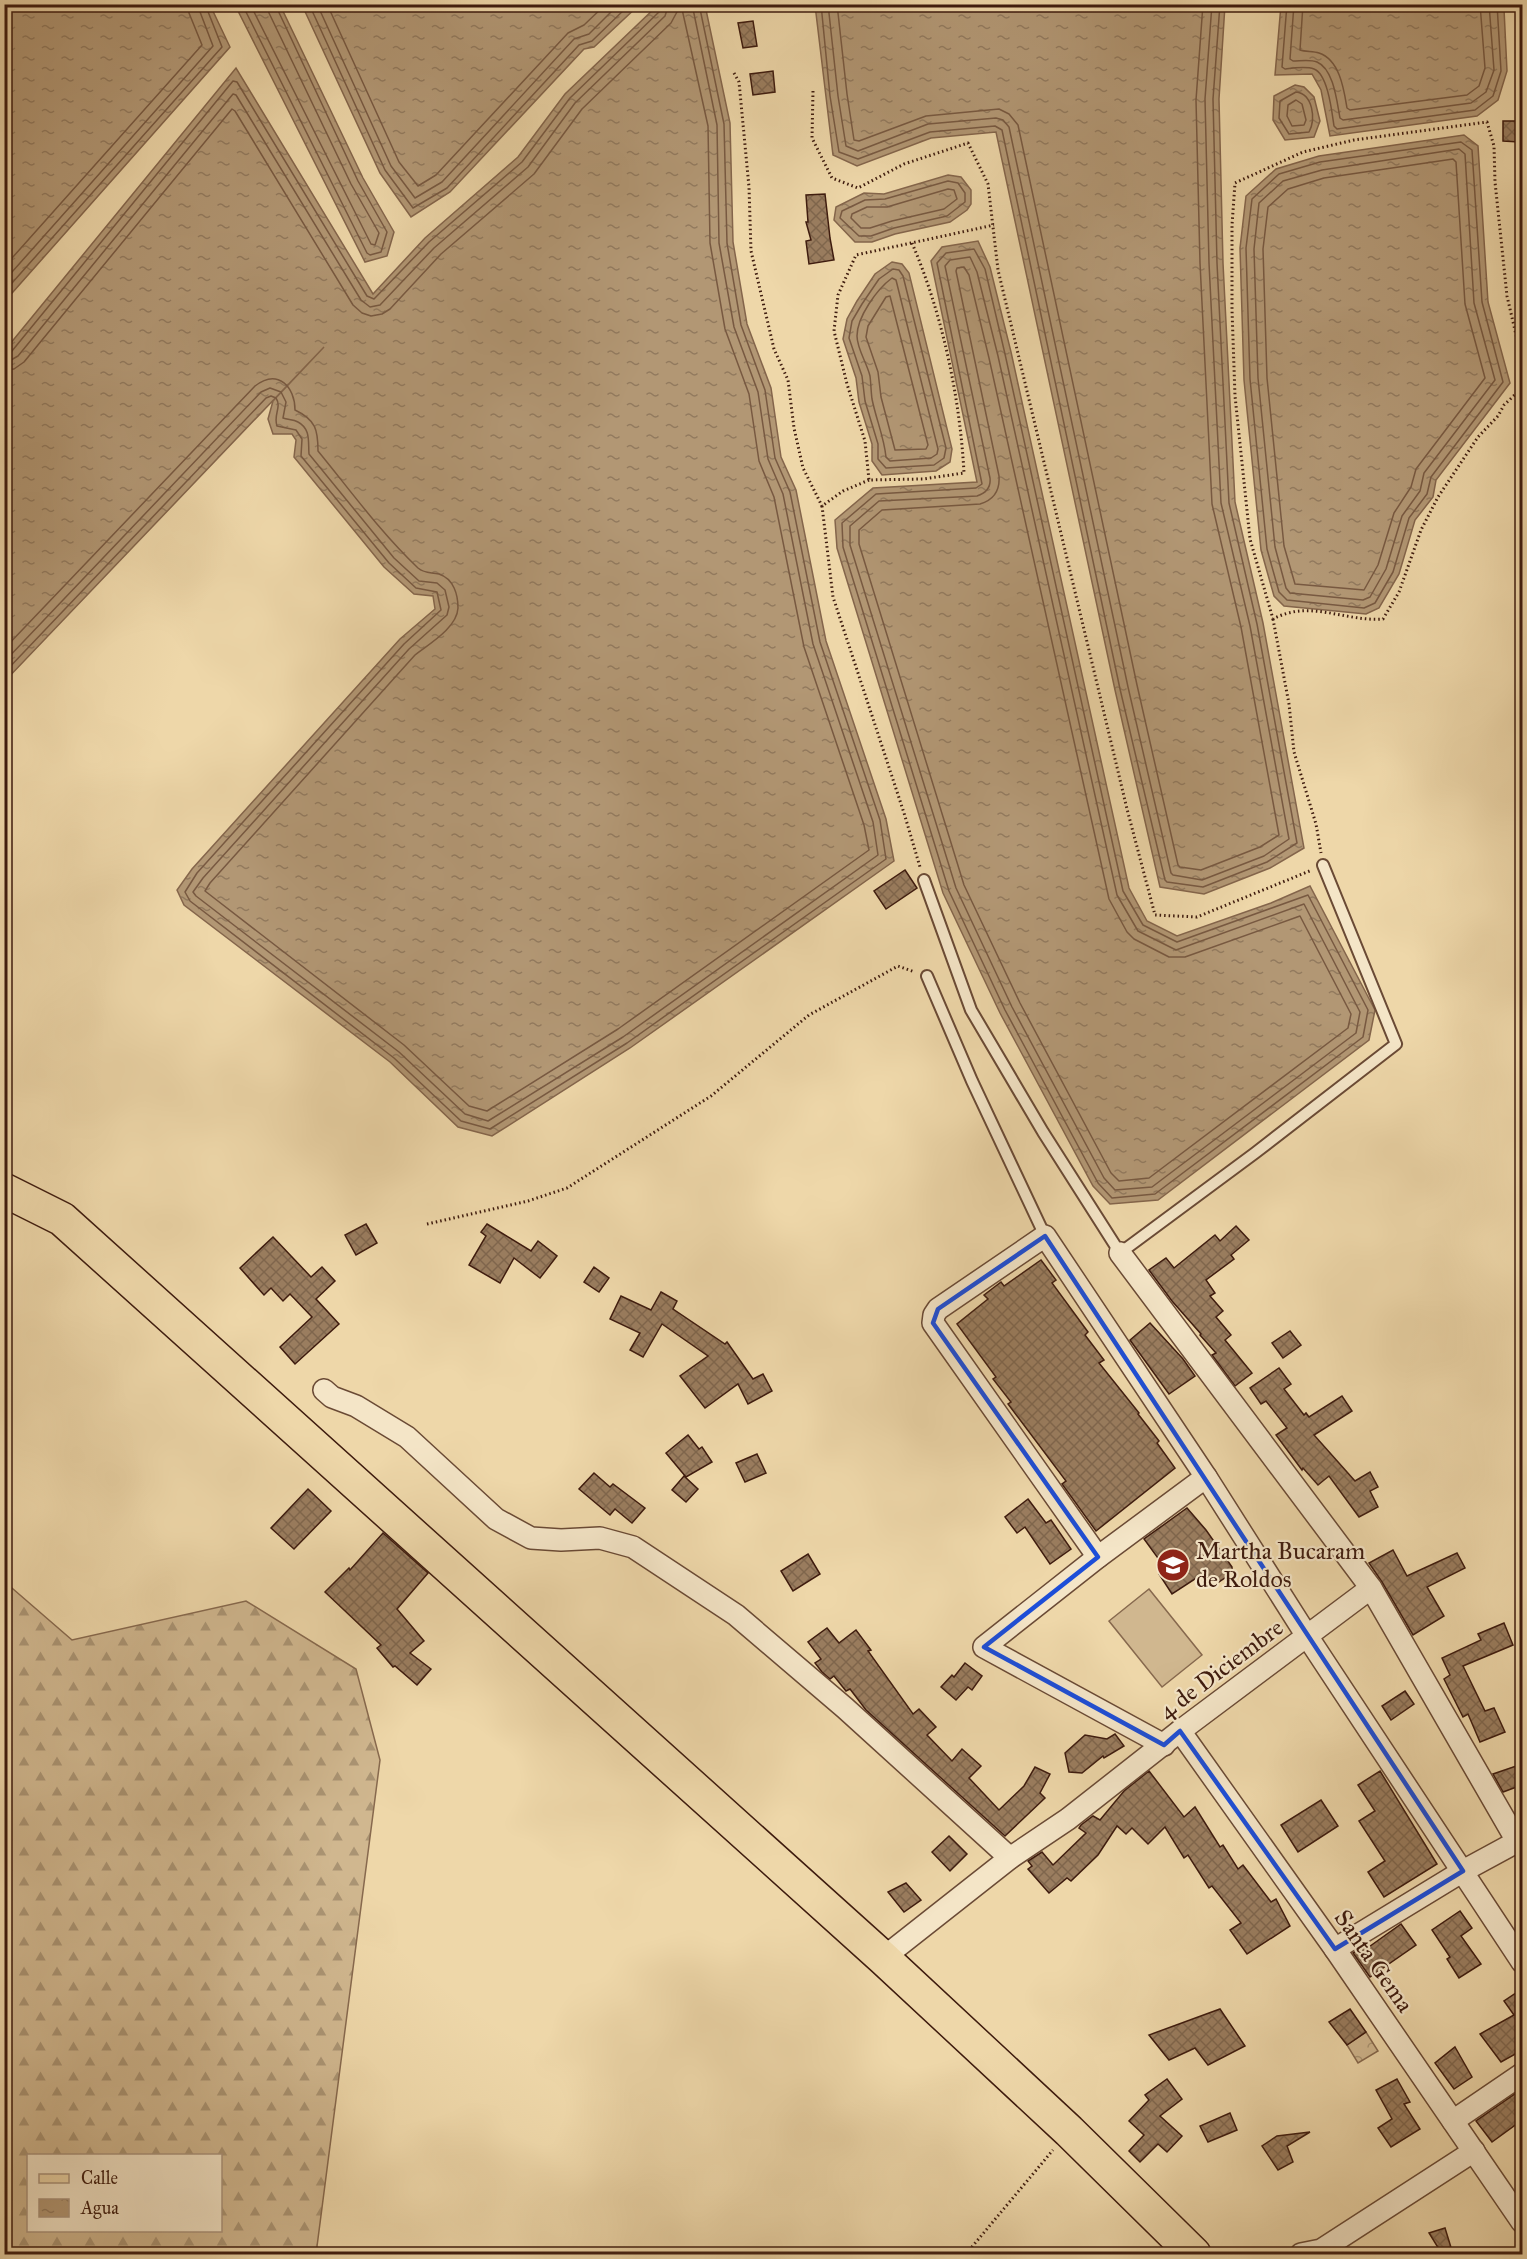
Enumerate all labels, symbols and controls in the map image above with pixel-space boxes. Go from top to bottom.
place label: Martha Bucaram de Roldos [1196,1536,1365,1594]
school or university icon: Martha Bucaram de Roldos [1155,1547,1191,1583]
street label: 4 de Diciembre [1153,1612,1289,1726]
street label: Santa Gema [1328,1904,1421,2019]
legend [27,2154,222,2232]
text: Calle [81,2167,118,2189]
text: Agua [80,2197,119,2220]

